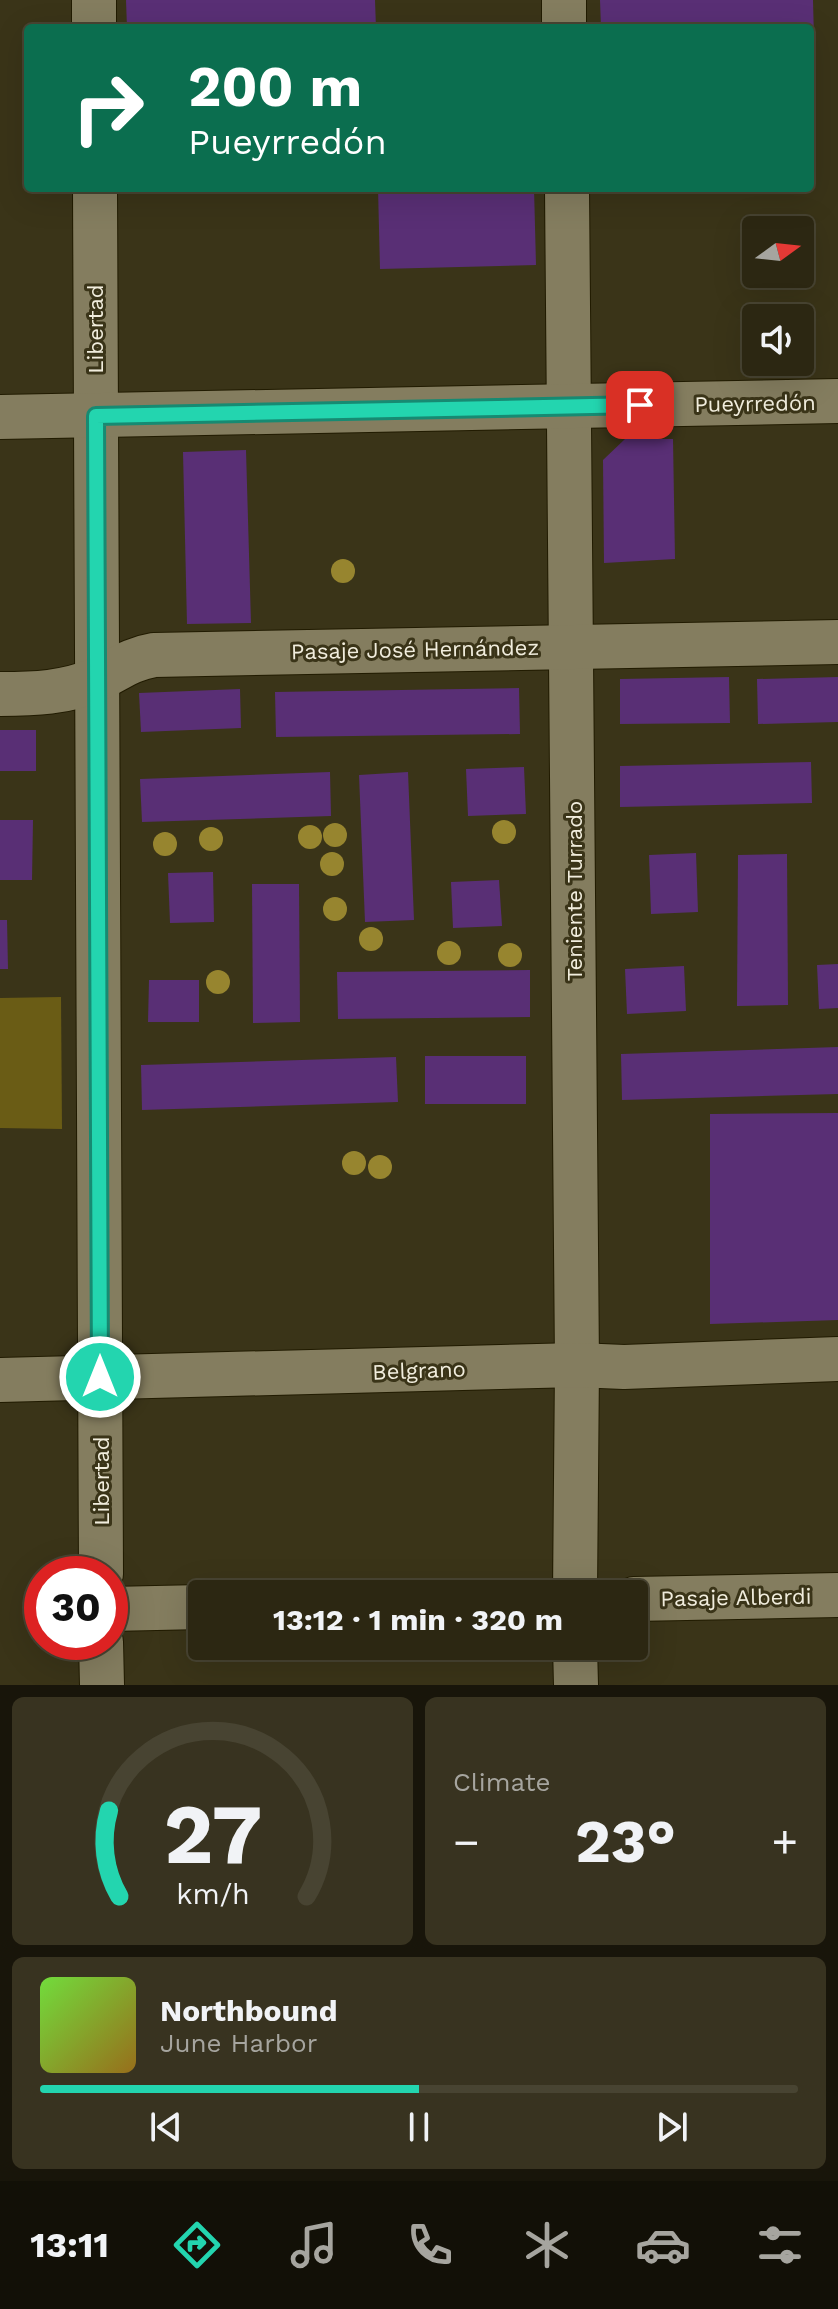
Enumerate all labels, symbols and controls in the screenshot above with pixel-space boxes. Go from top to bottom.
text: 200 m [188,54,362,120]
icon: right [56,56,160,160]
text: Pueyrredón [188,121,387,163]
north arrow [742,216,814,288]
map controls [742,216,814,376]
street label: Libertad [83,284,108,374]
button: sound [742,304,814,376]
pin [606,371,674,439]
icon: arrive [618,383,662,427]
street label: Pueyrredón [694,390,816,417]
street label: Pasaje José Hernández [291,635,539,664]
street label: Teniente Turrado [562,801,587,981]
position arrow [58,1335,142,1419]
street label: Belgrano [372,1356,466,1385]
street label: Libertad [89,1436,114,1526]
speed limit sign: 30 [24,1556,128,1660]
street label: Pasaje Alberdi [660,1584,812,1611]
text: 13:12 · 1 min · 320 m [273,1602,563,1637]
text: Climate [453,1767,551,1797]
text: 27 [163,1786,262,1883]
text: 23° [575,1806,676,1877]
text: − [453,1816,480,1868]
text: + [771,1816,798,1868]
text: km/h [176,1877,249,1911]
text: Northbound [160,1993,337,2028]
text: June Harbor [160,2028,317,2058]
icon: previous [144,2105,188,2149]
icon: pause [397,2105,441,2149]
icon: next [650,2105,694,2149]
icon: directions [169,2217,225,2273]
icon: music [286,2217,342,2273]
icon: phone [402,2217,458,2273]
icon: climate [519,2217,575,2273]
icon: car [635,2217,691,2273]
icon: filters [752,2217,808,2273]
text: 13:11 [30,2224,109,2266]

